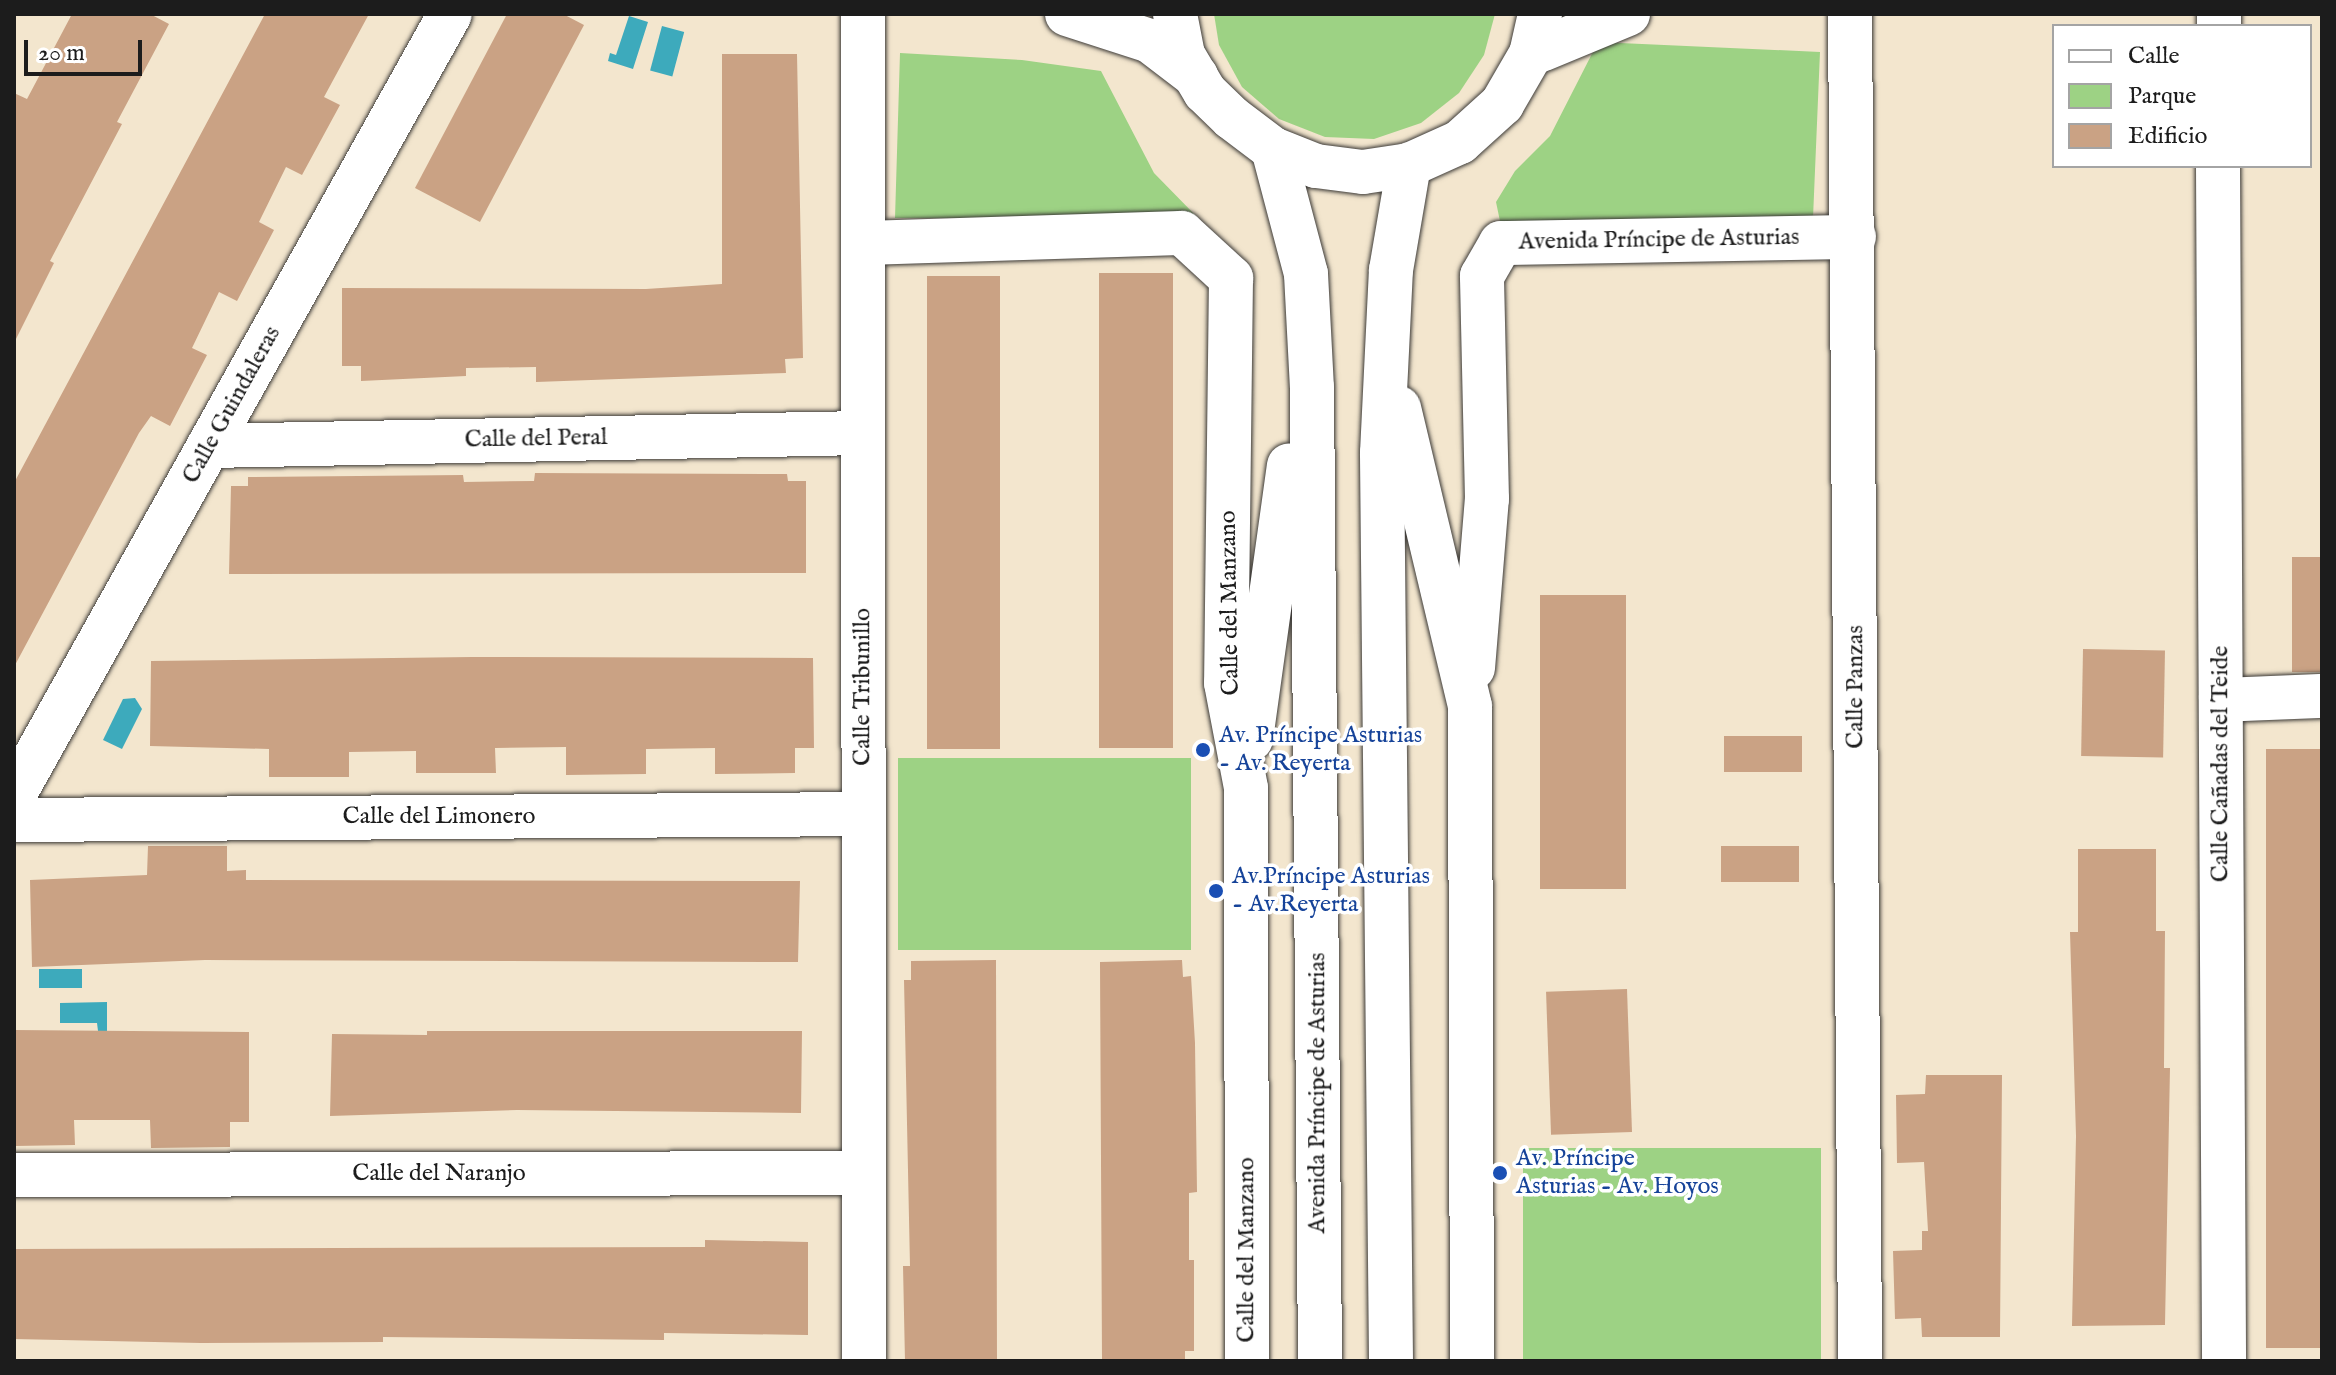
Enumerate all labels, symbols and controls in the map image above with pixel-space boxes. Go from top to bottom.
scale bar [28,24,146,74]
legend [2052,24,2312,168]
text: 20 m [38,38,85,69]
text: Calle [2128,41,2180,72]
text: Parque [2128,81,2196,112]
text: Edificio [2128,121,2207,152]
street label: Avenida Príncipe de Asturias [1518,223,1800,257]
street label: Calle Guindaleras [177,321,287,489]
street label: Calle del Peral [464,423,608,455]
street label: Calle del Manzano [1214,510,1246,696]
street label: Calle Tribunillo [849,608,877,766]
street label: Calle Panzas [1842,625,1870,749]
street label: Calle Cañadas del Teide [2207,646,2235,882]
place label: Av. Príncipe Asturias - Av. Reyerta [1219,722,1422,778]
marker: Av. Príncipe Asturias - Av. Reyerta [1194,741,1212,759]
street label: Calle del Limonero [343,803,535,831]
place label: Av.Príncipe Asturias - Av.Reyerta [1232,863,1430,919]
marker: Av.Príncipe Asturias - Av.Reyerta [1207,882,1225,900]
street label: Avenida Príncipe de Asturias [1304,952,1332,1234]
place label: Av. Príncipe Asturias - Av. Hoyos [1516,1145,1719,1201]
street label: Calle del Manzano [1233,1157,1261,1343]
street label: Calle del Naranjo [352,1160,526,1188]
marker: Av. Príncipe Asturias - Av. Hoyos [1491,1164,1509,1182]

